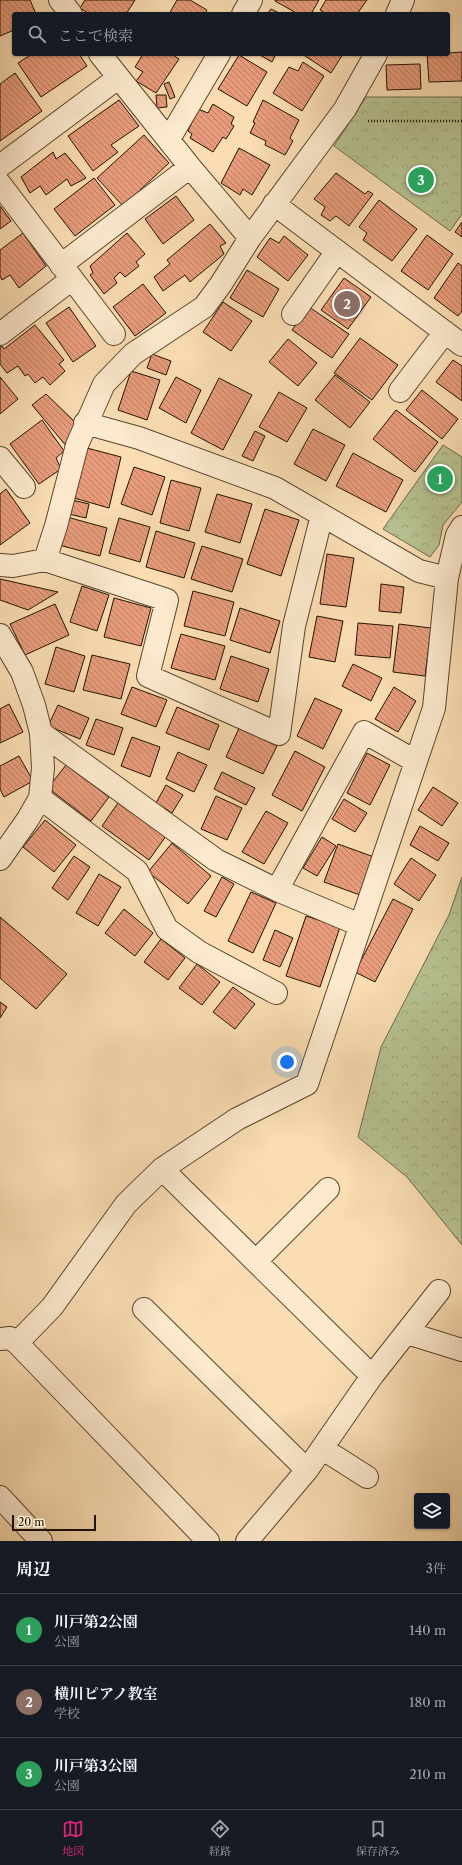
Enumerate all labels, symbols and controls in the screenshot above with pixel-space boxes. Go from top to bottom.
search box [12,12,450,56]
icon: search [26,23,48,45]
text: ここで検索 [58,26,133,45]
pin: 3 [408,165,434,195]
pin: 2 [334,289,360,319]
pin: 1 [427,464,453,494]
your location [277,1052,297,1072]
map controls [414,1493,450,1529]
button: layers [414,1493,450,1529]
scale bar [12,1513,96,1532]
text: 20 m [18,1515,44,1529]
text: 周辺 [16,1559,50,1579]
text: 3件 [426,1560,446,1576]
text: 川戸第2公園 [54,1612,138,1631]
text: 1 [26,1622,32,1638]
text: 140 m [409,1622,446,1638]
text: 公園 [54,1633,80,1649]
text: 横川ピアノ教室 [54,1684,158,1703]
text: 2 [25,1694,33,1710]
text: 180 m [409,1694,446,1710]
text: 学校 [54,1705,80,1721]
text: 川戸第3公園 [54,1756,137,1775]
text: 3 [25,1766,33,1782]
text: 210 m [409,1766,446,1782]
text: 公園 [54,1777,80,1793]
tab: 地図 [62,1818,84,1858]
tab: 経路 [209,1818,231,1858]
tab: 保存済み [356,1818,400,1858]

